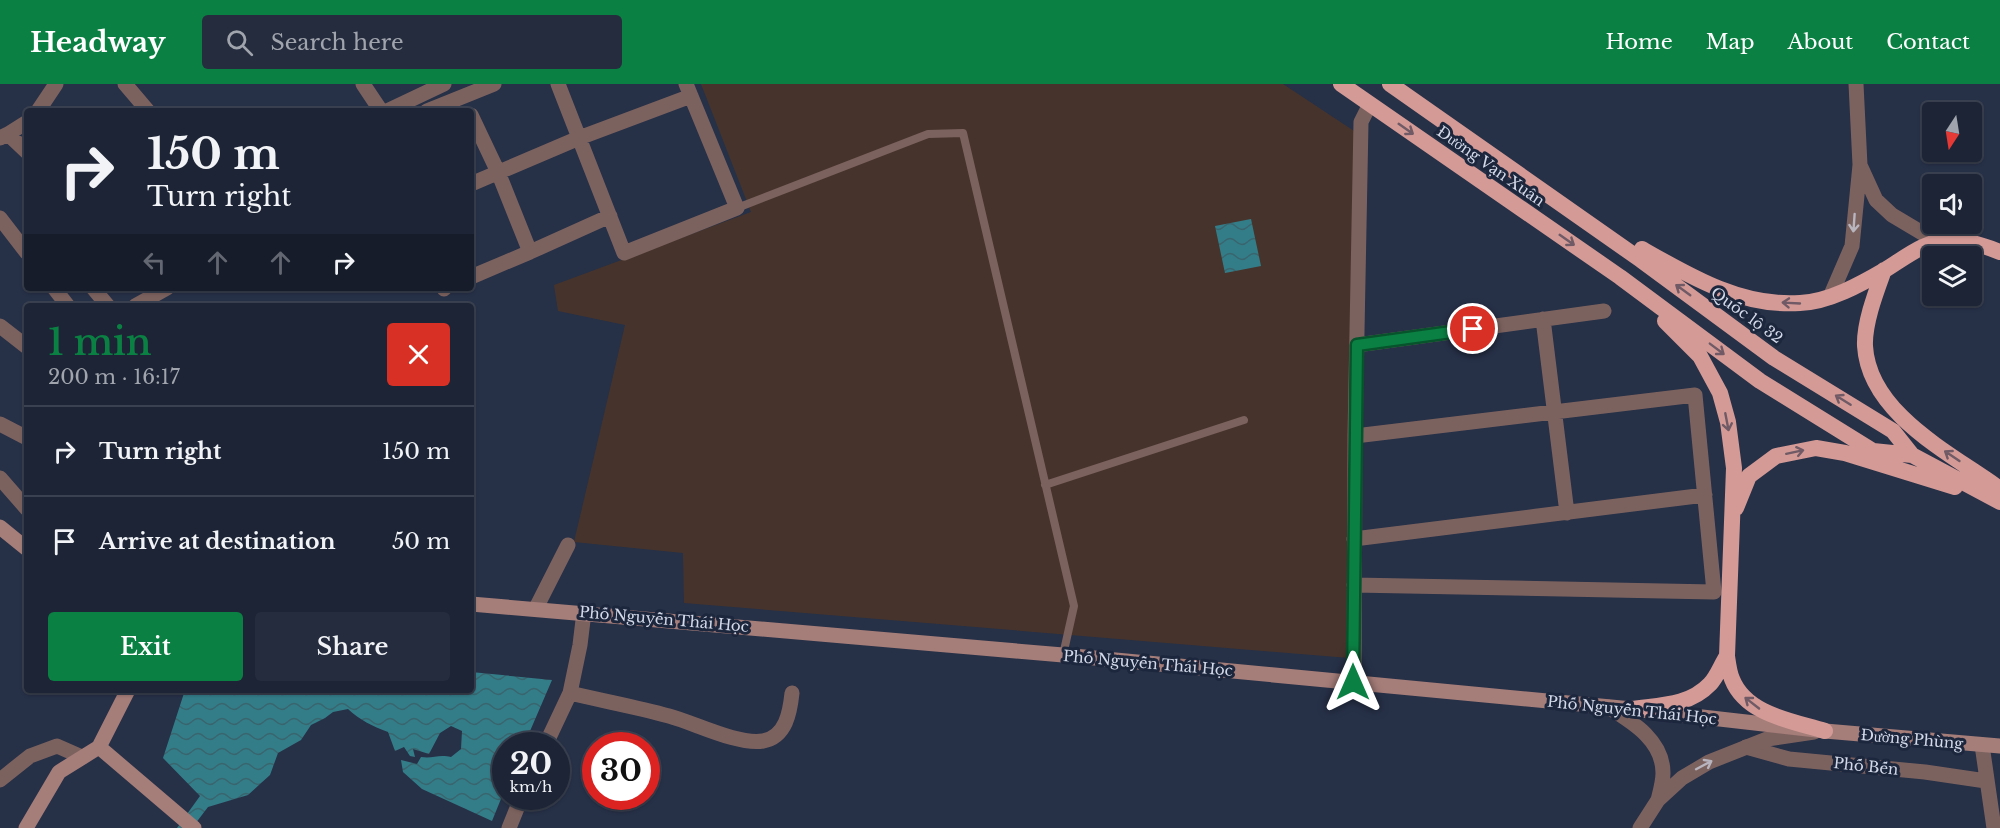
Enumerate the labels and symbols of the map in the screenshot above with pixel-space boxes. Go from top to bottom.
north arrow [1922,102,1982,162]
street label: Đường Vạn Xuân [1433,122,1549,210]
one-way arrow [1398,123,1414,135]
one-way arrow [1848,213,1859,233]
one-way arrow [1558,234,1574,246]
street label: Quốc lộ 32 [1707,283,1787,347]
one-way arrow [1675,284,1691,297]
one-way arrow [1781,297,1801,308]
pin [1447,303,1498,354]
one-way arrow [1709,343,1725,356]
one-way arrow [1835,394,1852,407]
one-way arrow [1722,412,1733,431]
one-way arrow [1785,446,1805,457]
one-way arrow [1944,450,1961,462]
street label: Phố Nguyễn Thái Học [578,602,750,636]
street label: Phố Nguyễn Thái Học [1062,646,1234,680]
position arrow [1321,650,1385,714]
street label: Phố Nguyễn Thái Học [1546,692,1718,728]
one-way arrow [1744,696,1760,709]
street label: Đường Phùng [1860,725,1965,753]
speed limit sign: 30 [582,732,660,810]
street label: Phố Bến [1833,753,1899,779]
one-way arrow [1695,759,1713,771]

